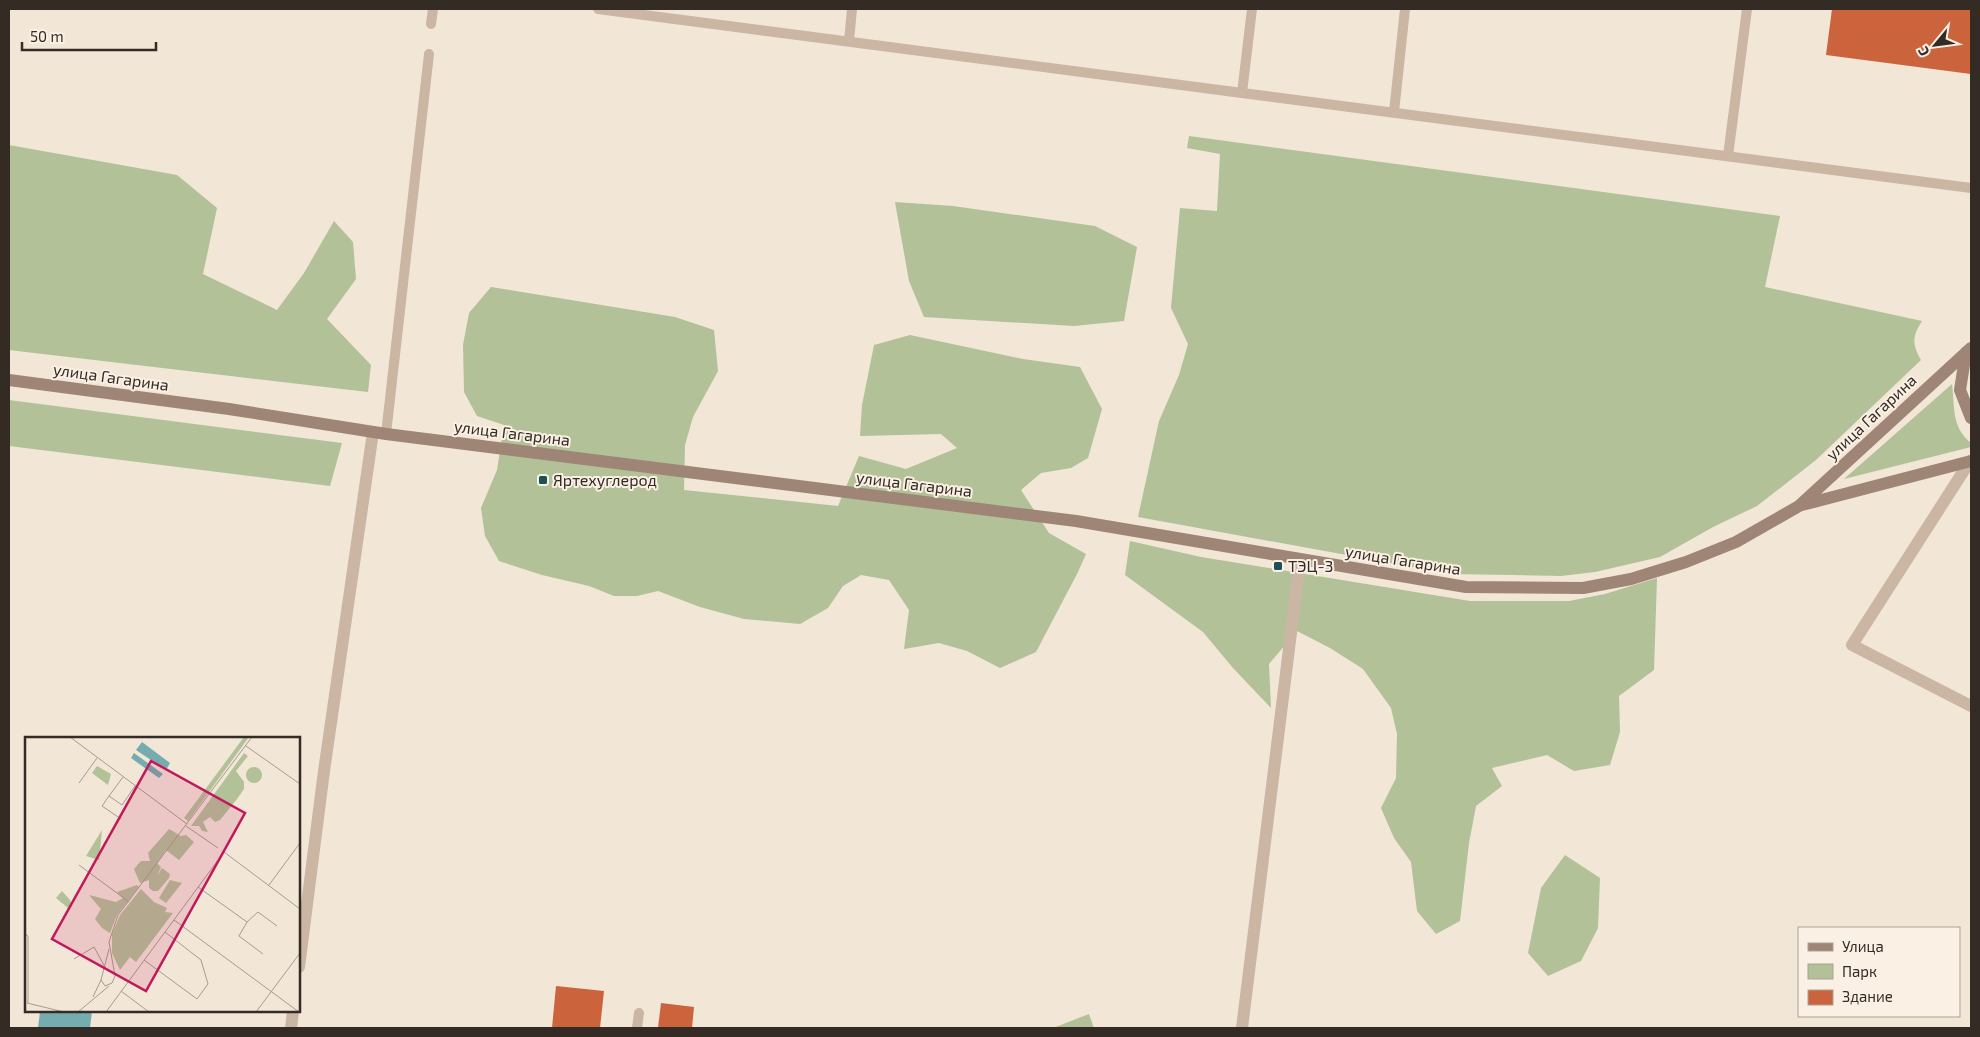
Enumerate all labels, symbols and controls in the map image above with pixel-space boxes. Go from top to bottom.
scale bar [22,20,156,52]
north arrow [1910,20,1960,70]
text: 50 m [30,27,64,45]
text: С [1914,44,1933,59]
street label: улица Гагарина [52,359,170,395]
street label: улица Гагарина [1822,370,1920,464]
street label: улица Гагарина [453,416,571,450]
street label: улица Гагарина [855,467,973,501]
place label: Яртехуглерод [553,470,657,490]
marker: Яртехуглерод [537,474,549,486]
street label: улица Гагарина [1344,541,1462,579]
place label: ТЭЦ-3 [1288,556,1334,575]
marker: ТЭЦ-3 [1272,560,1284,572]
inset map [25,737,300,1012]
legend [1798,927,1960,1017]
text: Улица [1842,937,1884,955]
text: Парк [1842,962,1877,980]
text: Здание [1842,987,1893,1005]

